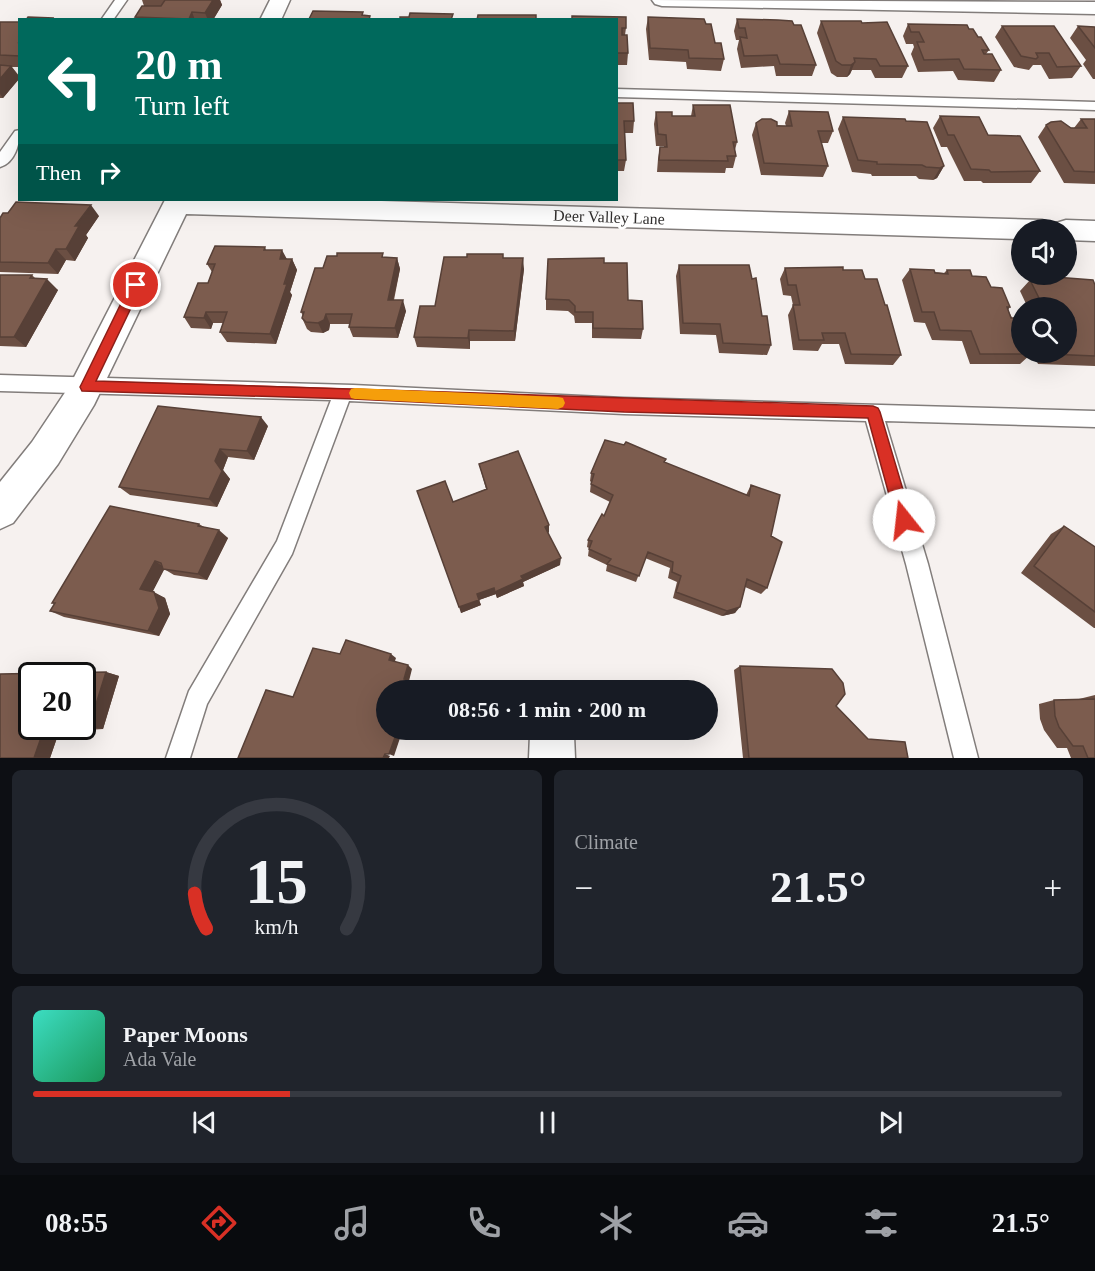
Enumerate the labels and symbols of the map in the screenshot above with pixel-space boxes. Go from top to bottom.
street label: Deer Valley Lane [553,207,665,228]
pin [110,259,161,310]
position arrow [872,488,936,552]
speed limit sign: 20 [18,662,96,740]

